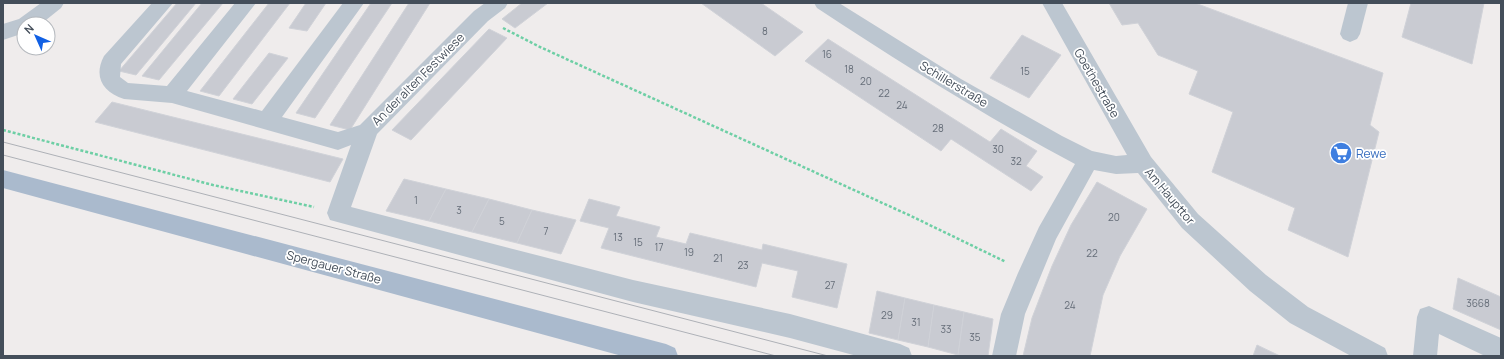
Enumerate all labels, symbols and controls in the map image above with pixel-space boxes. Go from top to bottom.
north arrow [16,16,56,56]
text: N [20,20,37,37]
house number: 8 [762,24,768,38]
street label: An der alten Festwiese [368,29,468,129]
street label: Goethestraße [1070,45,1124,121]
house number: 16 [822,47,832,61]
street label: Schillerstraße [917,57,991,111]
house number: 18 [844,62,854,76]
house number: 15 [1020,64,1030,78]
house number: 20 [860,74,872,88]
house number: 22 [878,86,890,100]
house number: 24 [896,98,908,112]
house number: 28 [932,121,944,135]
supermarket icon: Rewe [1328,140,1354,166]
house number: 30 [992,142,1004,156]
place label: Rewe [1356,145,1386,162]
house number: 32 [1010,154,1022,168]
street label: Am Haupttor [1141,164,1199,229]
house number: 1 [414,193,418,207]
house number: 3 [456,203,462,217]
house number: 20 [1108,210,1120,224]
house number: 5 [499,214,505,228]
house number: 7 [543,224,549,238]
house number: 13 [613,230,623,244]
house number: 15 [633,235,643,249]
house number: 17 [655,240,663,254]
house number: 19 [684,245,694,259]
street label: Spergauer Straße [285,246,383,288]
house number: 22 [1086,246,1098,260]
house number: 21 [713,251,723,265]
house number: 23 [737,258,749,272]
house number: 27 [825,278,835,292]
house number: 3668 [1466,296,1490,310]
house number: 24 [1064,298,1076,312]
house number: 29 [881,308,893,322]
house number: 31 [911,315,921,329]
house number: 33 [940,322,952,336]
house number: 35 [969,330,981,344]

